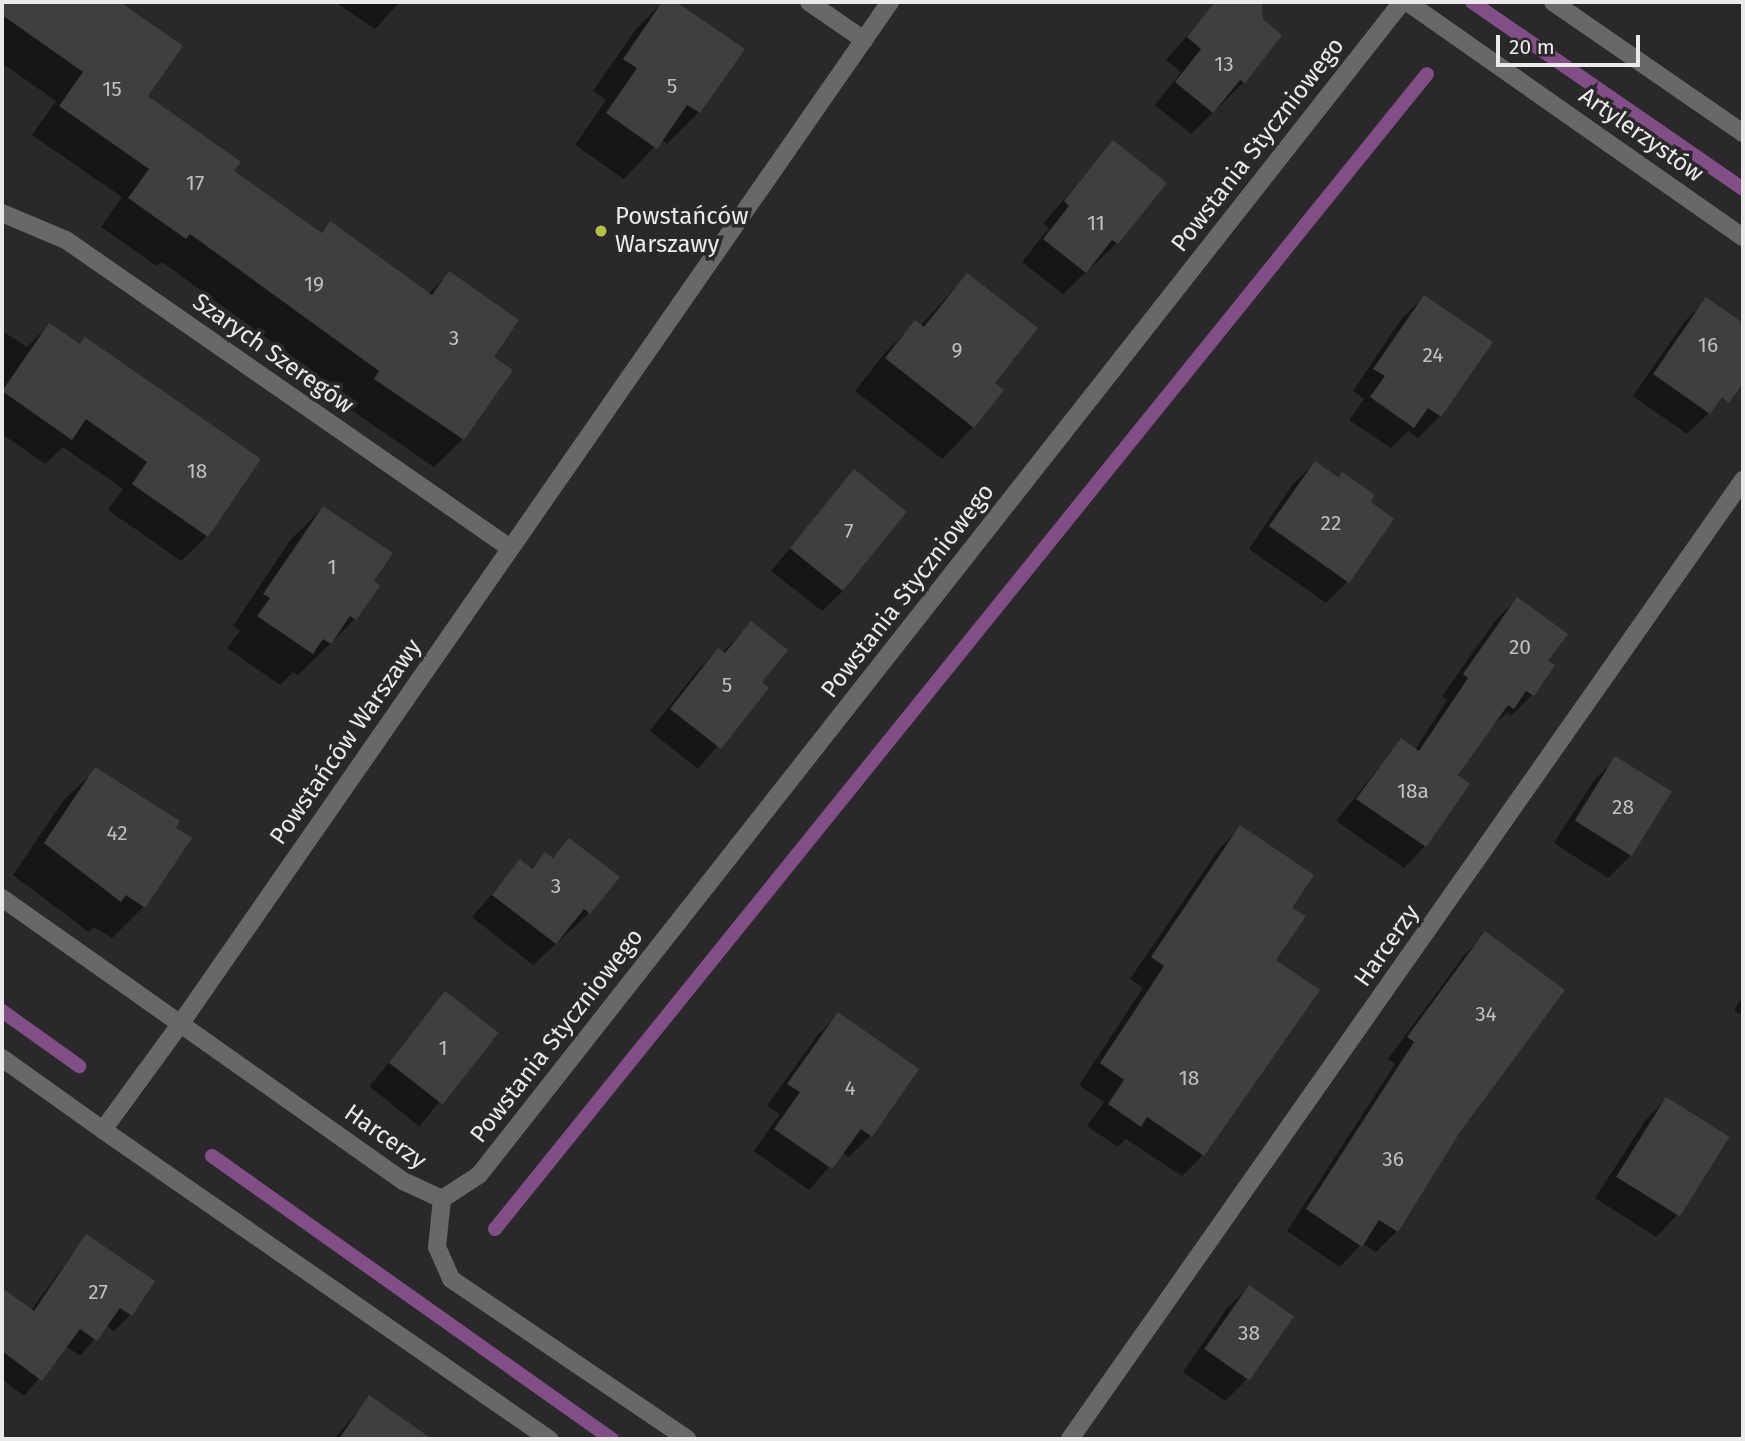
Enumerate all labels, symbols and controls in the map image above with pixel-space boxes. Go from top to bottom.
scale bar [1500,21,1644,65]
street label: Powstania Styczniowego [1165,32,1351,258]
text: 20 m [1509,34,1555,60]
house number: 13 [1214,51,1234,77]
house number: 5 [667,73,677,99]
house number: 15 [102,76,122,102]
street label: Artylerzystów [1573,82,1709,188]
house number: 17 [186,170,204,196]
place label: Powstańców Warszawy [615,203,748,259]
house number: 11 [1087,210,1105,236]
marker: Powstańców Warszawy [593,223,609,239]
house number: 19 [304,271,324,297]
street label: Szarych Szeregów [187,288,359,420]
house number: 3 [449,325,459,351]
house number: 16 [1698,332,1718,358]
house number: 9 [951,337,963,363]
house number: 24 [1423,342,1443,368]
house number: 18 [187,458,207,484]
street label: Powstania Styczniowego [815,478,1001,704]
house number: 22 [1321,510,1341,536]
house number: 7 [844,518,854,544]
house number: 1 [327,554,337,580]
street label: Powstańców Warszawy [264,634,428,850]
house number: 20 [1509,634,1531,660]
house number: 5 [722,672,732,698]
house number: 18a [1397,778,1429,804]
house number: 28 [1612,794,1634,820]
house number: 42 [106,820,128,846]
house number: 3 [551,873,561,899]
street label: Harcerzy [1348,900,1426,992]
street label: Powstania Styczniowego [464,923,650,1149]
house number: 34 [1475,1001,1497,1027]
house number: 1 [438,1035,448,1061]
house number: 18 [1179,1065,1199,1091]
house number: 4 [844,1075,856,1101]
street label: Harcerzy [339,1098,431,1176]
house number: 36 [1382,1146,1404,1172]
house number: 27 [88,1279,108,1305]
house number: 38 [1238,1320,1260,1346]

